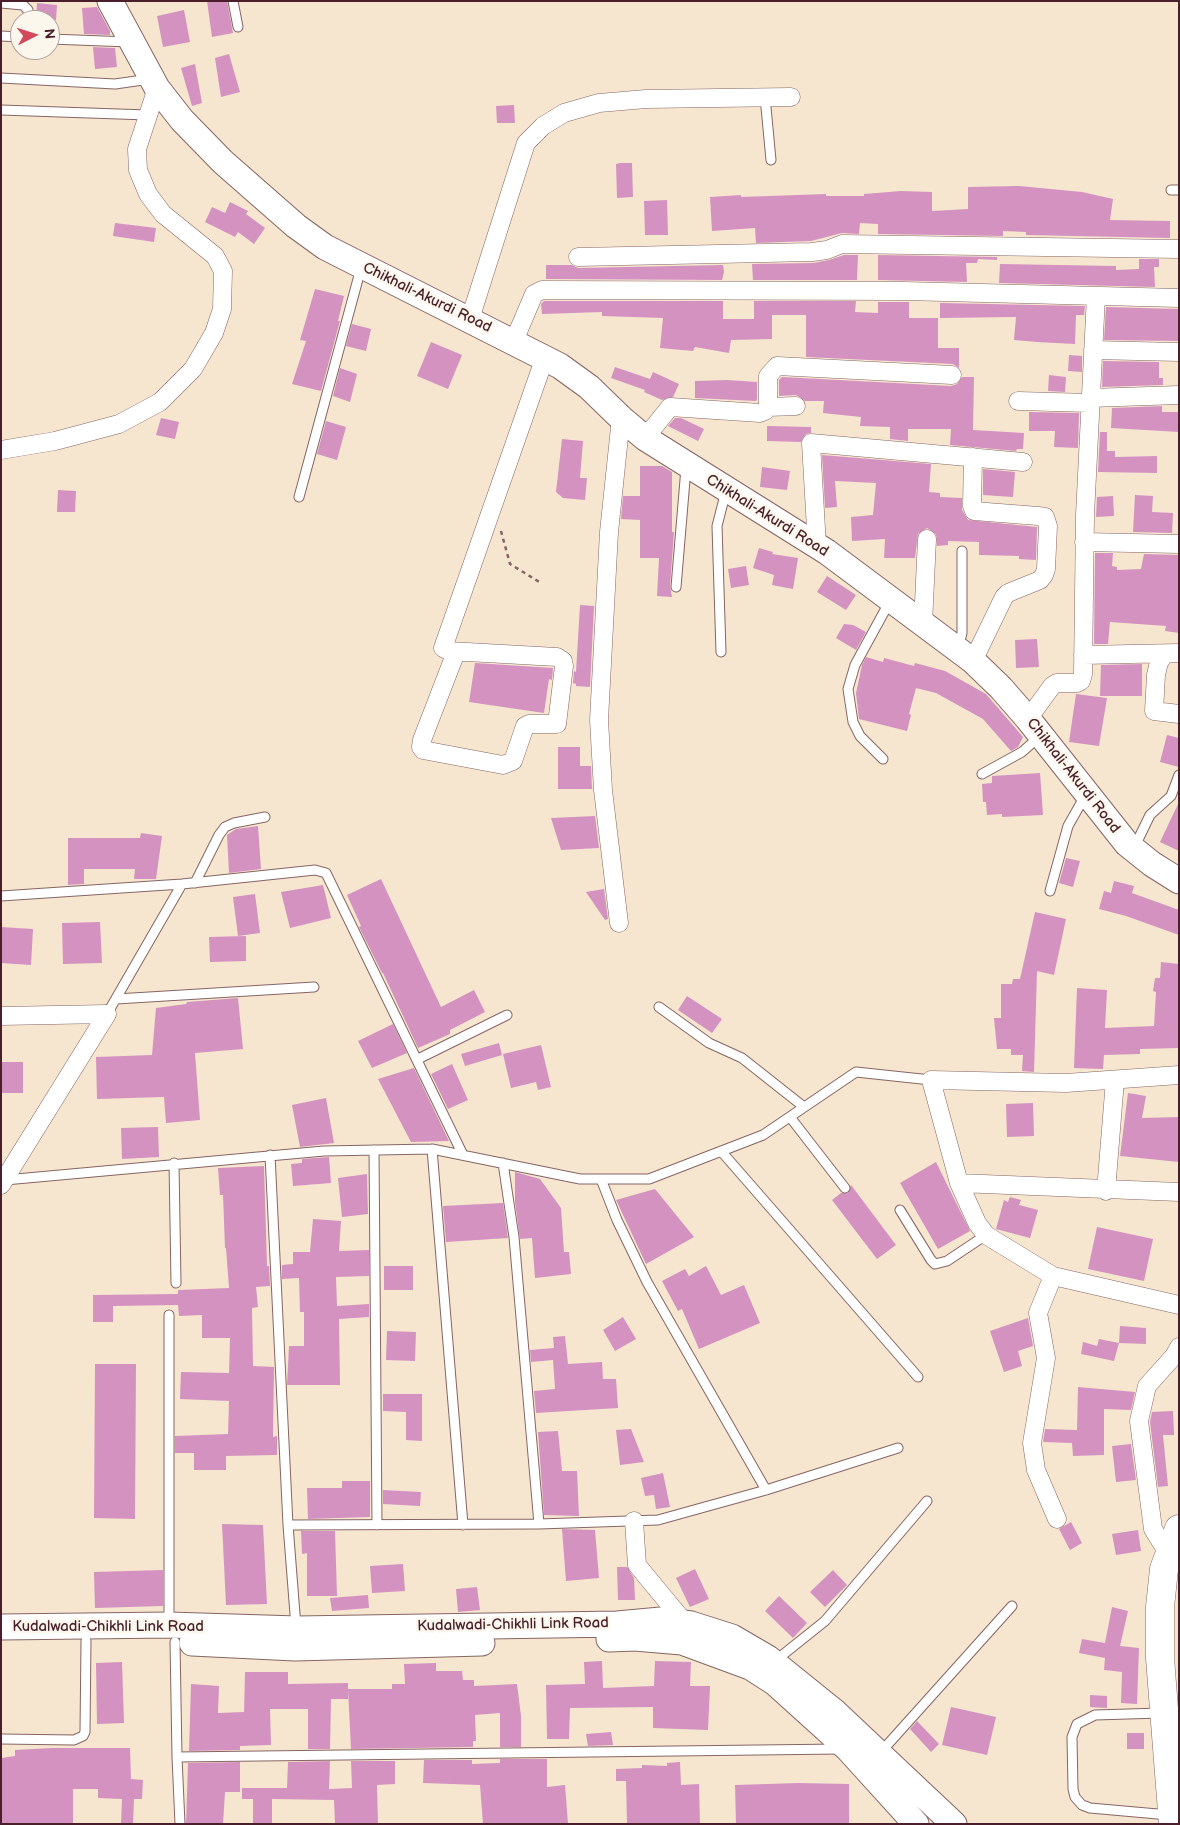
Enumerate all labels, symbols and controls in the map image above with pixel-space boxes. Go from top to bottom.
north arrow [10,10,60,60]
text: N [41,28,58,40]
street label: Chikhali-Akurdi Road [360,259,494,337]
street label: Chikhali-Akurdi Road [702,471,832,561]
street label: Chikhali-Akurdi Road [1022,715,1124,837]
street label: Kudalwadi-Chikhli Link Road [417,1614,609,1636]
street label: Kudalwadi-Chikhli Link Road [12,1618,204,1636]

